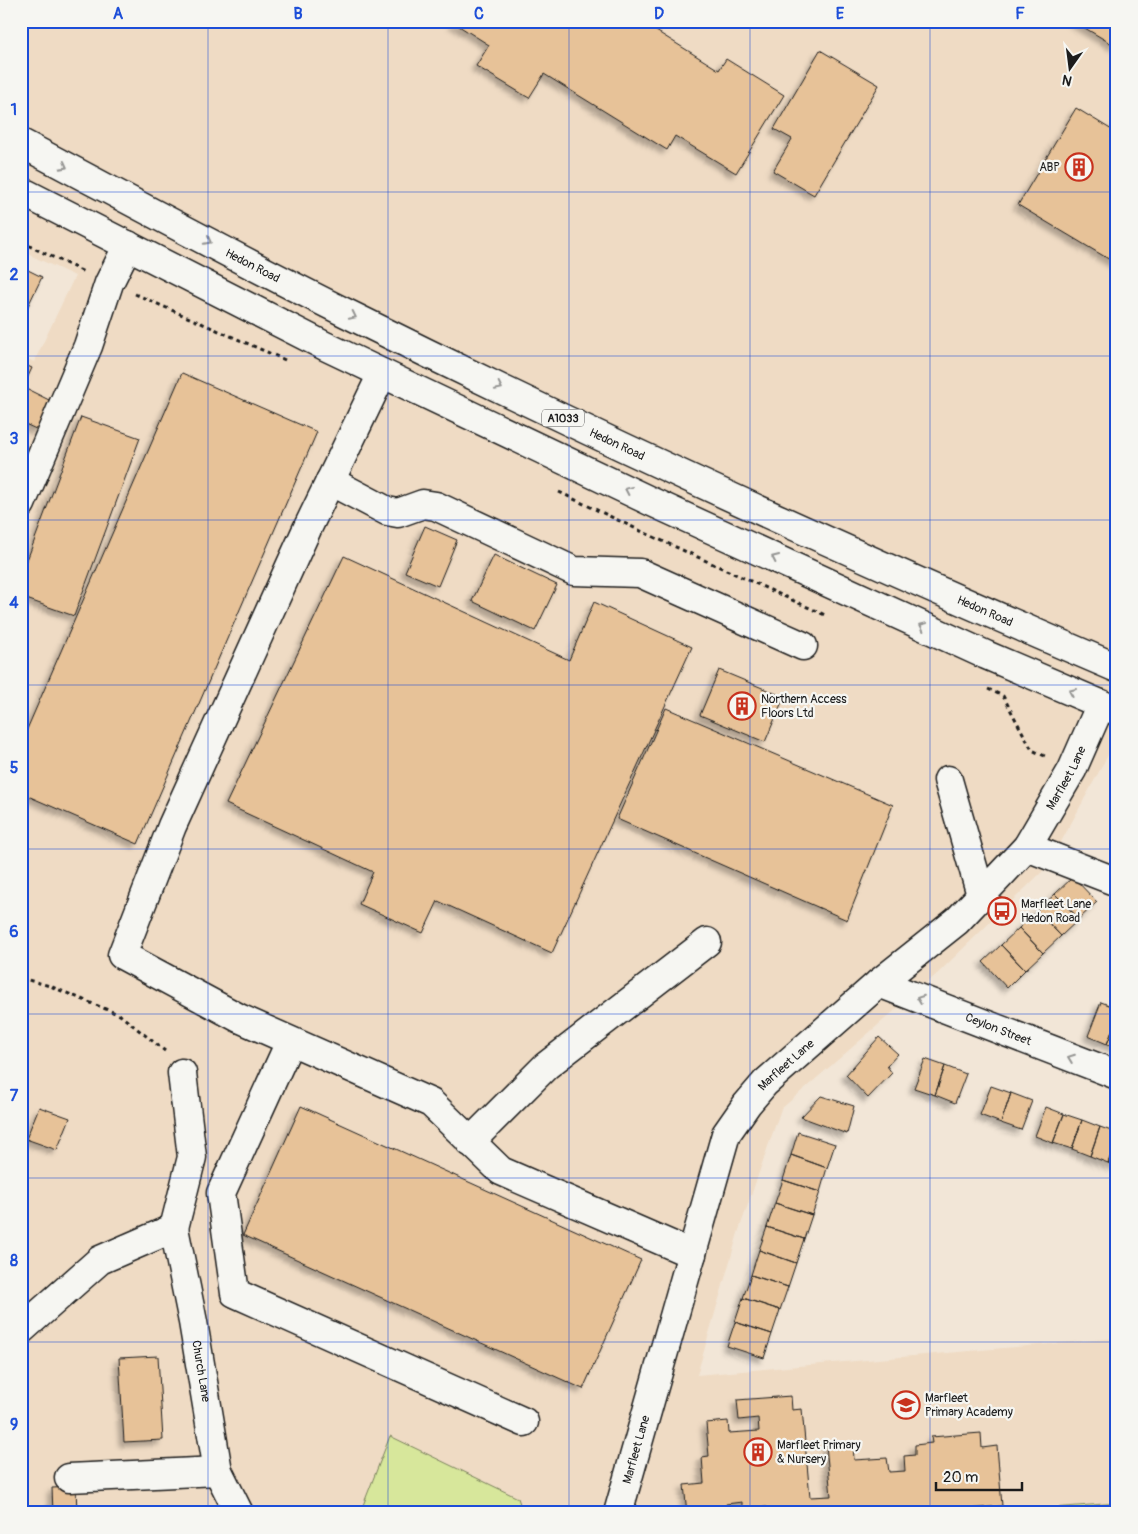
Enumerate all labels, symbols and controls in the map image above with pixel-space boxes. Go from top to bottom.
text: A [113,4,124,24]
text: B [293,4,303,24]
text: C [474,4,484,24]
text: D [654,4,664,24]
text: E [836,4,845,24]
text: F [1015,4,1025,24]
north arrow [1046,42,1096,92]
text: N [1060,71,1074,90]
text: 1 [11,100,17,120]
building icon: ABP [1064,152,1094,182]
one-way arrow [59,160,68,170]
place label: ABP [1039,160,1060,175]
one-way arrow [203,235,212,245]
street label: Hedon Road [223,245,282,286]
text: 2 [10,265,19,285]
one-way arrow [347,310,356,320]
one-way arrow [494,381,503,391]
road number: A1033 [542,409,584,426]
street label: Hedon Road [587,425,647,464]
text: 3 [10,429,19,449]
one-way arrow [624,486,633,497]
one-way arrow [771,554,780,565]
street label: Hedon Road [955,592,1015,630]
text: 4 [9,593,19,613]
one-way arrow [919,622,928,633]
one-way arrow [1068,687,1077,698]
building icon: Northern Access Floors Ltd [727,691,757,721]
place label: Northern Access Floors Ltd [761,692,847,721]
street label: Marfleet Lane [1043,744,1089,813]
text: 5 [10,758,19,778]
bus stop icon: Marfleet Lane Hedon Road [987,896,1017,926]
place label: Marfleet Lane Hedon Road [1021,897,1091,926]
text: 6 [9,922,19,942]
one-way arrow [916,995,925,1005]
street label: Ceylon Street [963,1010,1034,1049]
street label: Marfleet Lane [754,1036,817,1094]
one-way arrow [1067,1054,1076,1064]
text: 7 [10,1086,19,1106]
text: 8 [10,1251,18,1271]
street label: Church Lane [189,1339,214,1403]
school or university icon: Marfleet Primary Academy [891,1390,921,1420]
place label: Marfleet Primary Academy [925,1391,1013,1420]
street label: Marfleet Lane [619,1414,653,1485]
text: 9 [10,1415,18,1435]
building icon: Marfleet Primary & Nursery [743,1437,773,1467]
place label: Marfleet Primary & Nursery [777,1438,861,1467]
scale bar [936,1459,1022,1491]
text: 20 m [943,1468,978,1487]

